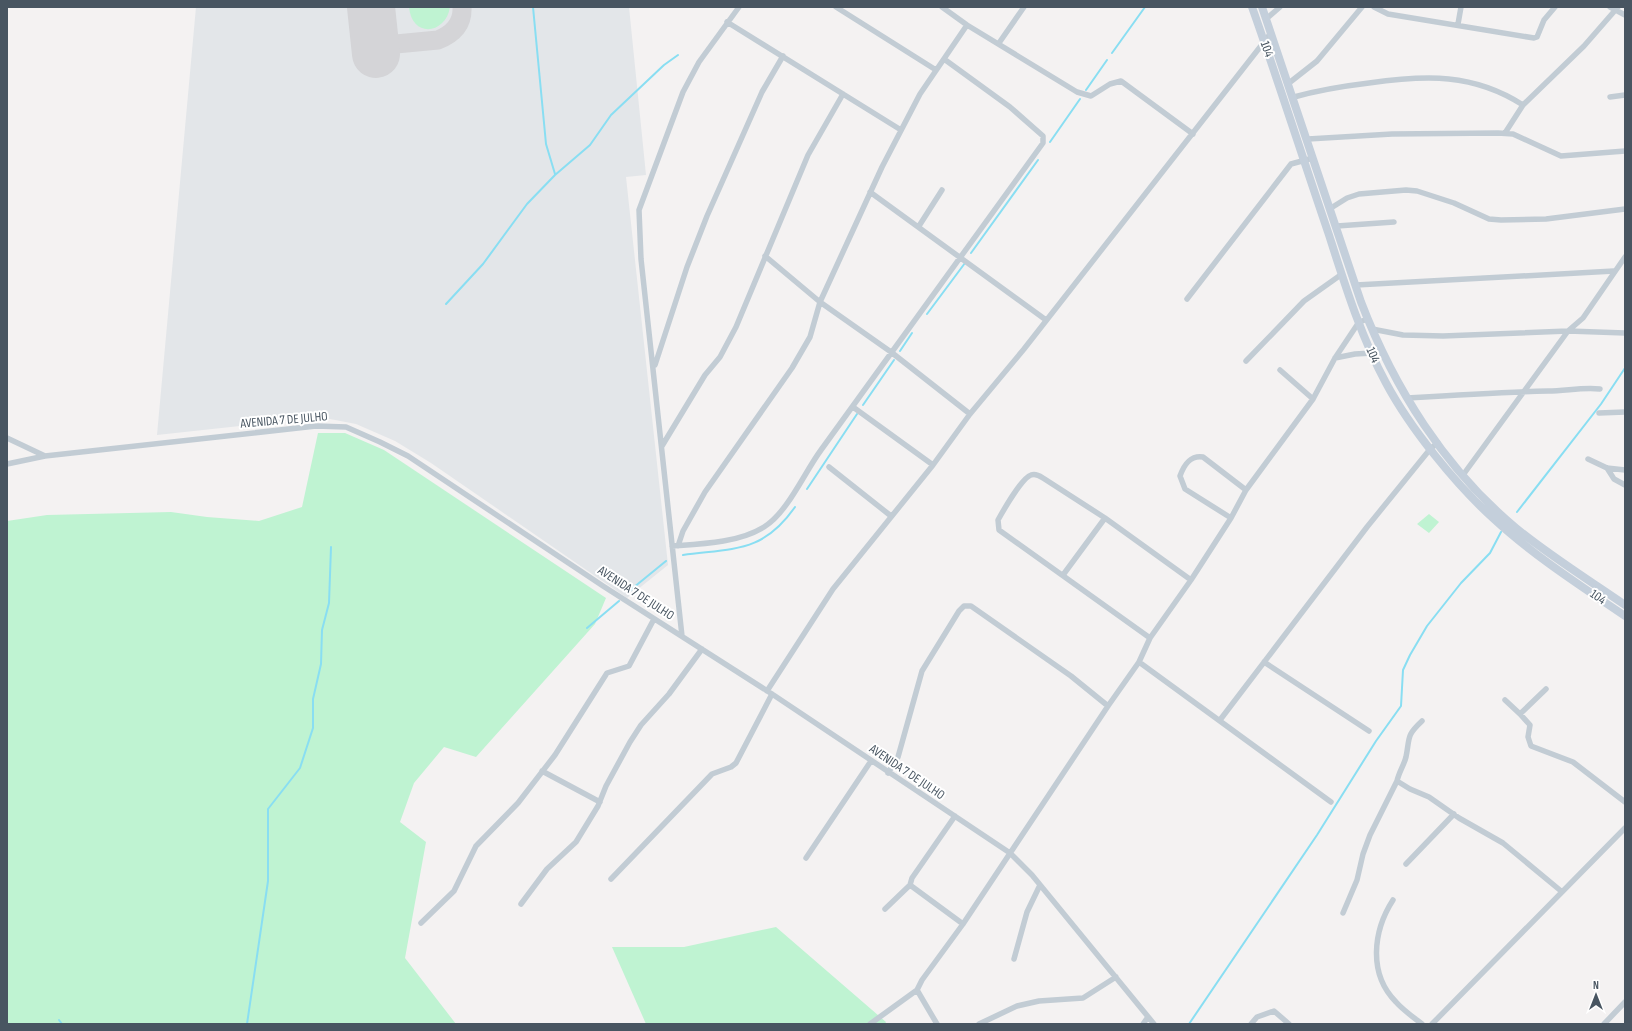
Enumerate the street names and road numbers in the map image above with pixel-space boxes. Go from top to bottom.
street label: 104 [1257,39,1277,60]
street label: 104 [1362,345,1384,366]
street label: AVENIDA 7 DE JULHO [239,408,328,432]
street label: AVENIDA 7 DE JULHO [594,562,677,624]
street label: 104 [1587,586,1610,608]
street label: AVENIDA 7 DE JULHO [865,740,948,803]

